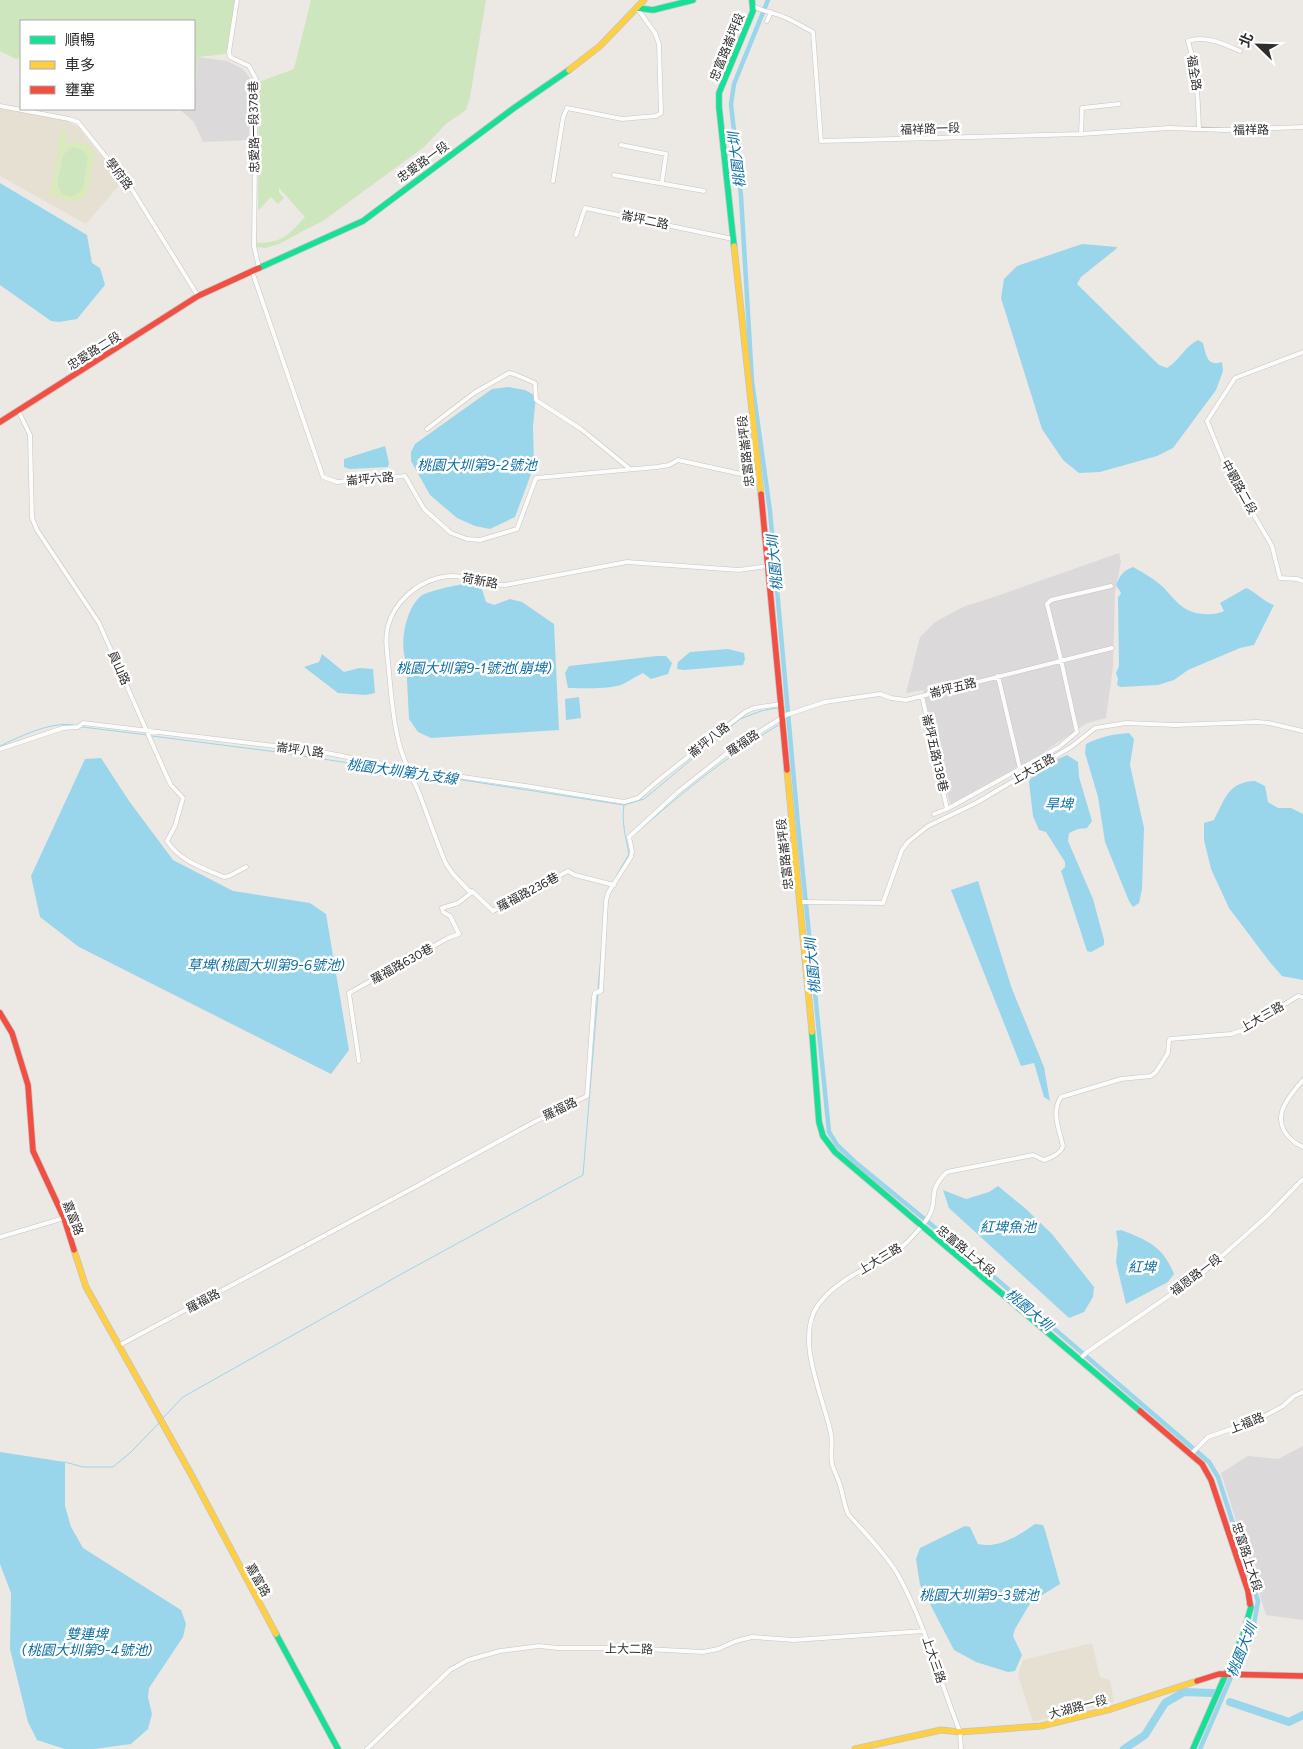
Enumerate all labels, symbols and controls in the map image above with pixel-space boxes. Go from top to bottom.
street label: 忠富路崙坪段 [707,11,747,83]
legend [20,20,195,110]
north arrow [1233,20,1283,70]
text: 北 [1236,30,1257,50]
text: 順暢 [65,31,95,49]
street label: 福全路 [1184,54,1204,92]
text: 車多 [65,56,95,74]
text: 壅塞 [65,81,95,99]
street label: 忠愛路一段378巷 [246,81,262,173]
street label: 福祥路一段 [900,121,960,137]
street label: 福祥路 [1233,123,1269,137]
water label: 桃園大圳 [725,129,749,189]
street label: 忠愛路一段 [395,139,451,185]
street label: 學府路 [102,156,136,192]
street label: 崙坪二路 [620,208,670,232]
street label: 忠愛路二段 [65,329,123,373]
street label: 忠富路崙坪段 [735,414,757,488]
water label: 桃園大圳第9-2號池 [417,457,539,474]
street label: 中觀路二段 [1218,457,1260,517]
street label: 崙坪六路 [345,470,395,488]
water label: 桃園大圳 [764,532,786,592]
street label: 荷新路 [461,571,499,591]
street label: 員山路 [105,649,133,687]
water label: 桃園大圳第9-1號池(崩埤) [396,660,552,677]
street label: 崙坪五路 [928,675,978,701]
street label: 崙坪五路138巷 [919,713,951,793]
street label: 崙坪八路 [686,720,732,760]
street label: 羅福路 [724,727,762,759]
street label: 崙坪八路 [275,740,325,760]
street label: 上大五路 [1009,751,1057,787]
water label: 桃園大圳第九支線 [345,756,461,788]
water label: 旱埤 [1045,796,1075,813]
street label: 忠富路崙坪段 [774,817,796,891]
street label: 羅福路236巷 [495,870,561,914]
water label: 桃園大圳 [802,935,824,995]
street label: 羅福路630巷 [368,941,436,987]
water label: 草埤(桃園大圳第9-6號池) [187,957,345,974]
street label: 上大三路 [1238,999,1286,1035]
street label: 羅福路 [541,1095,579,1123]
street label: 嘉富路 [60,1199,86,1237]
water label: 紅埤魚池 [980,1219,1038,1236]
street label: 忠富路上大段 [934,1222,998,1280]
street label: 上大三路 [856,1241,904,1277]
street label: 福恩路一段 [1168,1251,1224,1299]
water label: 紅埤 [1128,1259,1158,1276]
water label: 桃園大圳 [1002,1285,1057,1336]
street label: 羅福路 [184,1286,222,1316]
street label: 上福路 [1228,1410,1266,1436]
street label: 忠富路上大段 [1229,1521,1265,1593]
street label: 嘉富路 [243,1561,273,1599]
water label: 桃園大圳第9-3號池 [919,1587,1041,1604]
water label: 桃園大圳 [1224,1619,1261,1679]
water label: 雙連埤 (桃園大圳第9-4號池) [22,1626,152,1659]
street label: 上大三路 [920,1635,948,1685]
street label: 上大二路 [605,1642,653,1656]
street label: 大湖路一段 [1047,1692,1109,1722]

